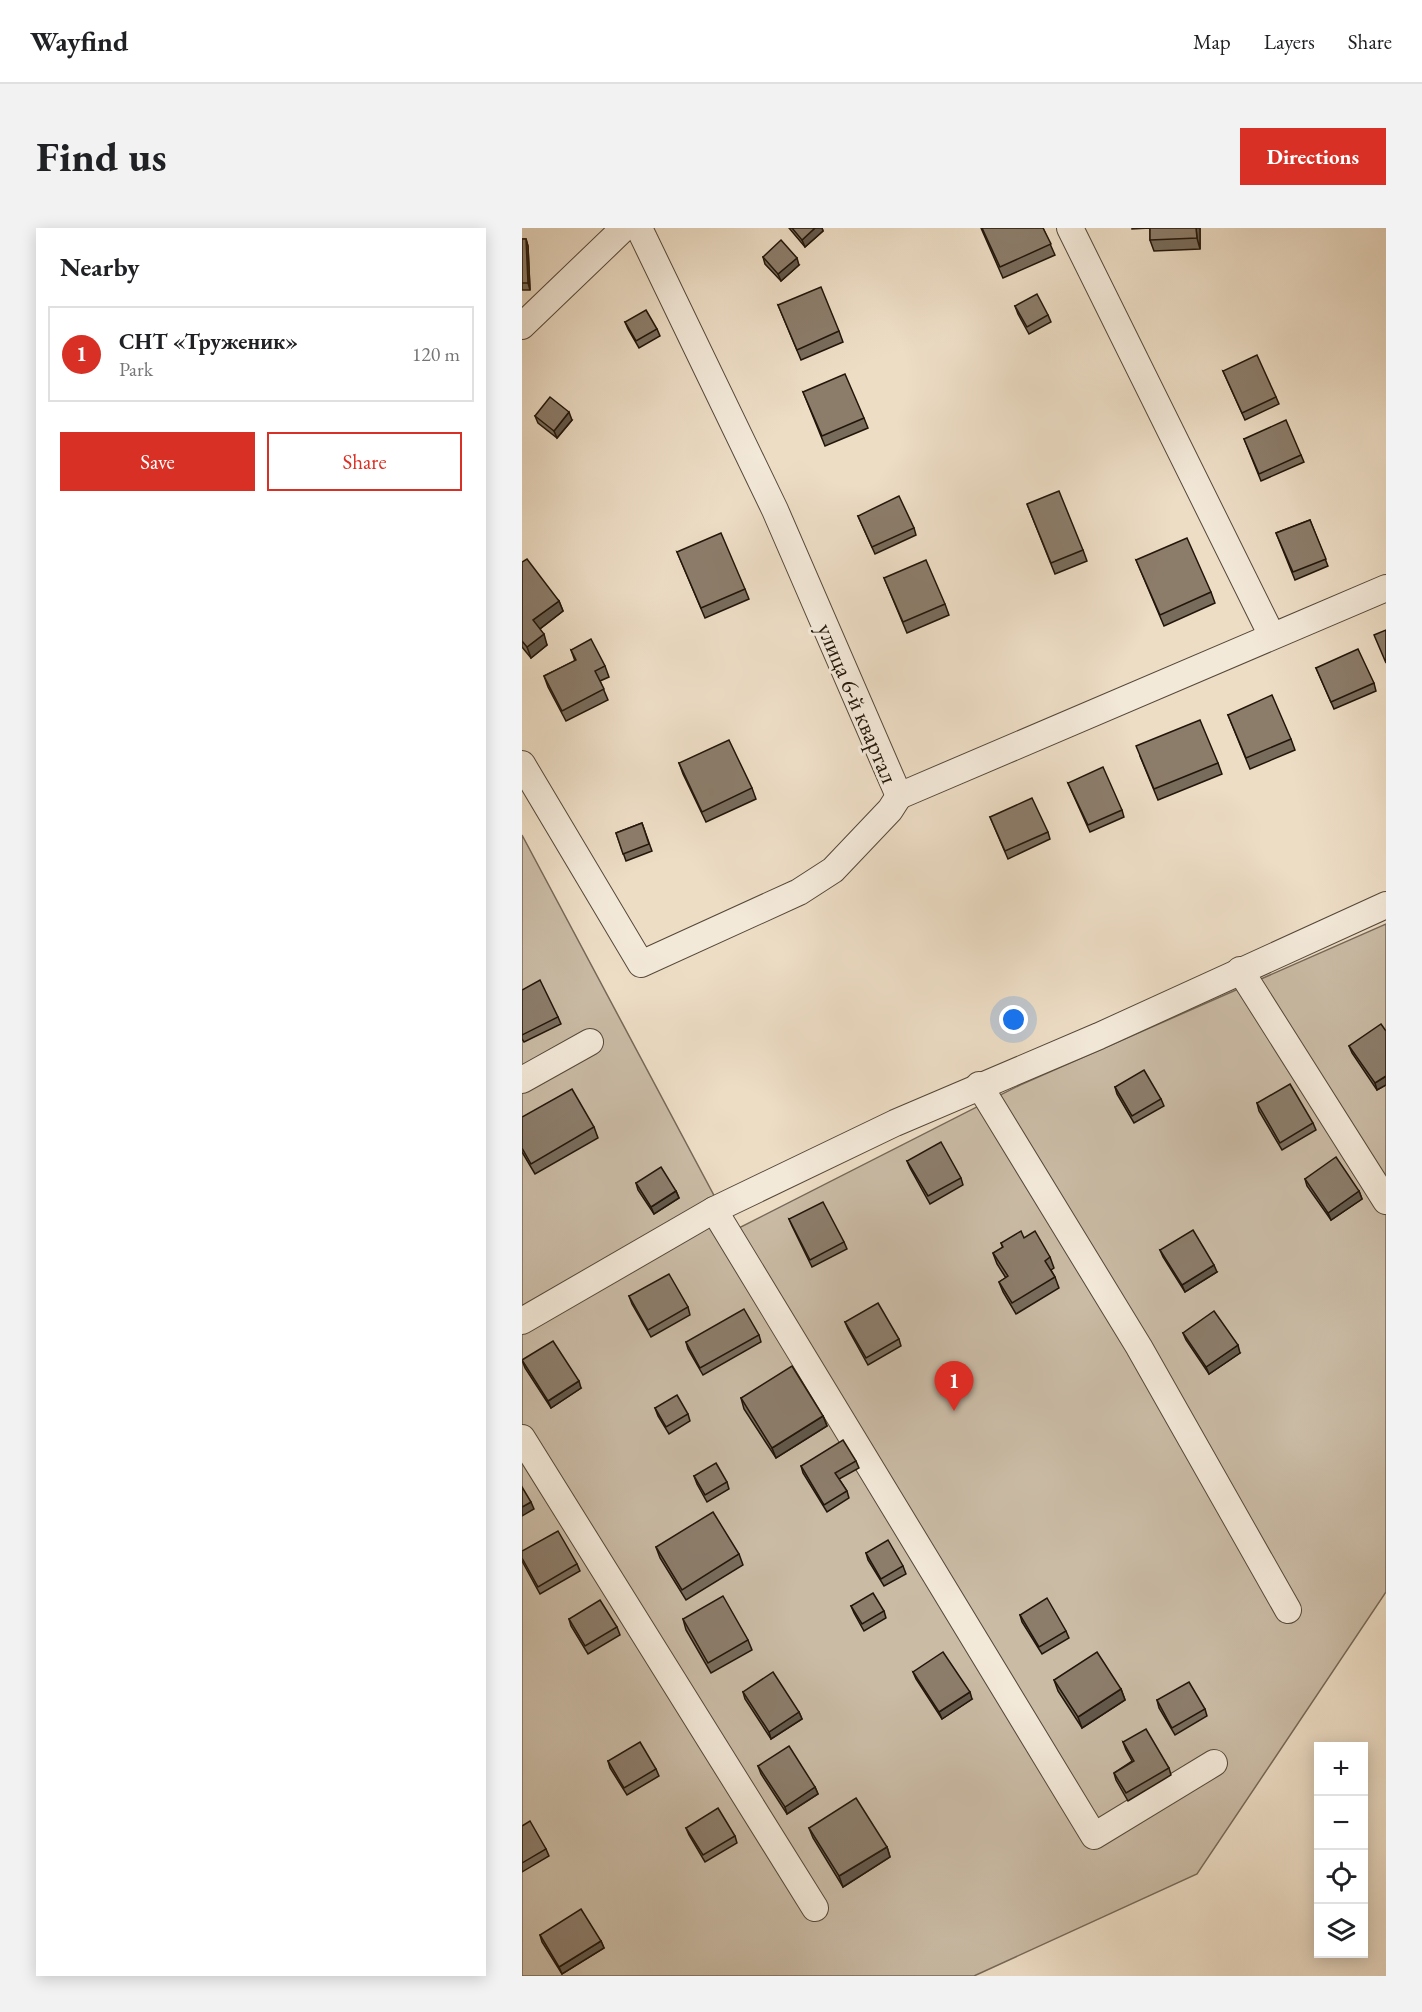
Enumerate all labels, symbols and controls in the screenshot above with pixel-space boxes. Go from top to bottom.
text: Wayfind [30,23,128,59]
text: Map [1193,28,1231,55]
text: Layers [1264,28,1315,55]
text: Share [1348,28,1392,55]
button: Directions [1240,128,1386,185]
text: Find us [36,129,167,184]
text: Nearby [60,250,140,284]
text: СНТ «Труженик» [119,327,298,356]
text: 1 [76,341,87,367]
text: 120 m [412,341,460,367]
text: Park [119,356,153,382]
button: Save [60,432,255,491]
button: Share [267,432,462,491]
street label: улица 6-й квартал [810,618,906,788]
your location [999,1005,1028,1034]
pin: 1 [934,1362,974,1411]
map controls [1314,1742,1368,1958]
button: + [1314,1742,1368,1796]
button: − [1314,1796,1368,1850]
button: locate [1314,1850,1368,1904]
button: layers [1314,1904,1368,1958]

